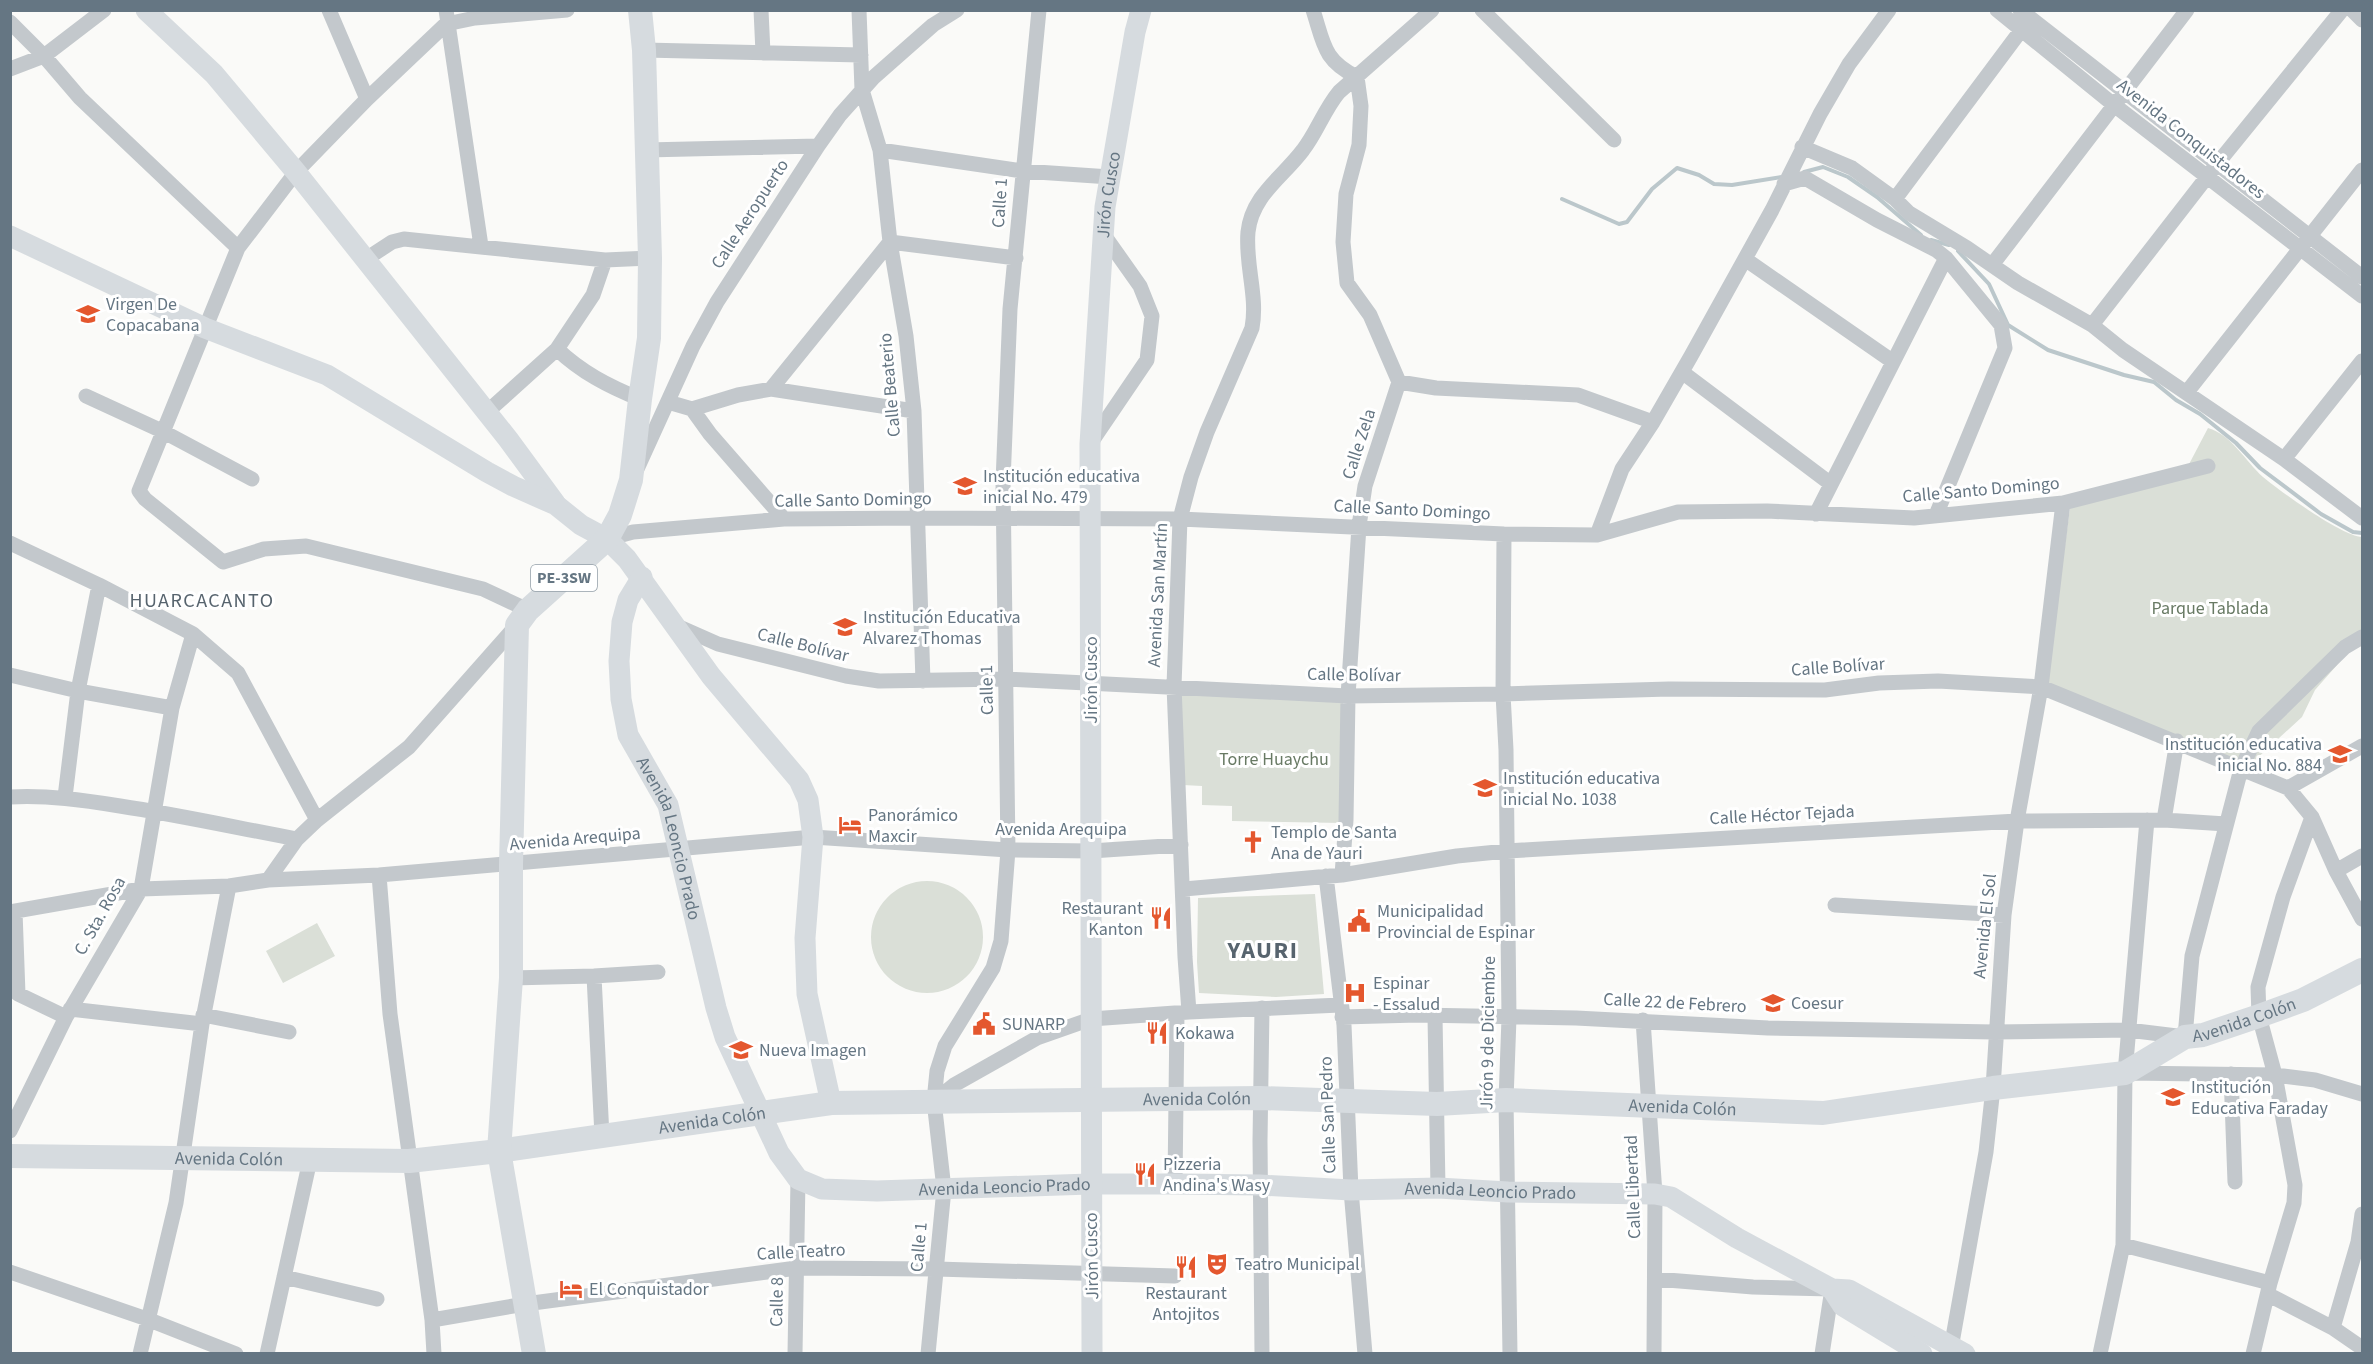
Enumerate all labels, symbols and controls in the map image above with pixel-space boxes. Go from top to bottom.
street label: Avenida Conquistadores [2112,73,2270,205]
street label: Jirón Cusco [1091,149,1127,239]
street label: Calle Aeropuerto [705,154,795,274]
street label: Calle 1 [986,177,1014,229]
place label: Virgen De Copacabana [106,292,200,338]
school or university icon: Virgen De Copacabana [75,301,101,327]
street label: Calle Beaterio [873,332,907,438]
street label: Calle Zela [1336,405,1382,483]
place label: Institución educativa inicial No. 479 [983,464,1140,510]
street label: Calle Santo Domingo [1902,471,2060,509]
school or university icon: Institución educativa inicial No. 479 [952,473,978,499]
street label: Calle Santo Domingo [774,486,932,514]
street label: Calle Santo Domingo [1333,493,1491,527]
street label: Avenida San Martín [1142,522,1174,668]
road number: PE-3SW [531,565,597,591]
district label: HUARCACANTO [129,587,275,615]
park label: Parque Tablada [2152,596,2268,621]
place label: Institución Educativa Alvarez Thomas [863,605,1021,651]
school or university icon: Institución Educativa Alvarez Thomas [832,614,858,640]
street label: Calle Bolívar [754,622,852,669]
street label: Jirón Cusco [1079,636,1104,724]
street label: Calle Bolívar [1790,651,1886,683]
street label: Calle Bolívar [1307,662,1402,688]
street label: Calle 1 [974,665,1000,715]
place label: Institución educativa inicial No. 884 [2165,732,2322,778]
school or university icon: Institución educativa inicial No. 884 [2327,741,2353,767]
park label: Torre Huaychu [1219,747,1329,772]
street label: Avenida Leoncio Prado [630,752,707,922]
place label: Institución educativa inicial No. 1038 [1503,766,1660,812]
school or university icon: Institución educativa inicial No. 1038 [1472,775,1498,801]
street label: Calle Héctor Tejada [1709,799,1855,831]
place label: Panorámico Maxcir [868,803,958,849]
hotel icon: Panorámico Maxcir [837,812,863,838]
street label: Avenida Arequipa [995,817,1127,842]
place label: Templo de Santa Ana de Yauri [1271,820,1397,866]
street label: Avenida Arequipa [508,821,642,857]
church icon: Templo de Santa Ana de Yauri [1240,829,1266,855]
street label: C. Sta. Rosa [68,872,132,960]
street label: Avenida El Sol [1967,872,2003,980]
place label: Restaurant Kanton [1061,896,1143,942]
place label: Municipalidad Provincial de Espinar [1377,899,1535,945]
restaurant icon: Restaurant Kanton [1148,905,1174,931]
public building icon: Municipalidad Provincial de Espinar [1346,908,1372,934]
district label: YAURI [1226,933,1299,968]
street label: Jirón 9 de Diciembre [1474,956,1502,1110]
place label: Espinar - Essalud [1373,971,1440,1017]
hospital icon: Espinar - Essalud [1342,980,1368,1006]
street label: Calle 22 de Febrero [1603,987,1747,1019]
school or university icon: Coesur [1760,990,1786,1016]
place label: Coesur [1791,991,1844,1016]
street label: Avenida Colón [2191,991,2300,1049]
public building icon: SUNARP [971,1011,997,1037]
place label: SUNARP [1002,1012,1065,1037]
restaurant icon: Kokawa [1144,1020,1170,1046]
place label: Kokawa [1175,1021,1235,1046]
school or university icon: Nueva Imagen [728,1037,754,1063]
place label: Nueva Imagen [759,1038,867,1063]
street label: Calle San Pedro [1313,1056,1343,1174]
place label: Institución Educativa Faraday [2191,1075,2328,1121]
school or university icon: Institución Educativa Faraday [2160,1084,2186,1110]
street label: Avenida Colón [1143,1086,1251,1112]
street label: Avenida Colón [1628,1093,1737,1122]
street label: Avenida Colón [657,1100,768,1140]
street label: Calle Libertad [1619,1135,1647,1239]
street label: Avenida Colón [175,1146,283,1172]
place label: Pizzeria Andina's Wasy [1163,1152,1271,1198]
restaurant icon: Pizzeria Andina's Wasy [1132,1161,1158,1187]
street label: Avenida Leoncio Prado [918,1171,1091,1202]
street label: Avenida Leoncio Prado [1404,1175,1576,1205]
street label: Jirón Cusco [1079,1212,1105,1300]
street label: Calle 1 [904,1221,934,1273]
street label: Calle Teatro [756,1237,846,1267]
theatre icon: Teatro Municipal [1204,1251,1230,1277]
place label: Teatro Municipal [1235,1252,1360,1277]
restaurant icon: Restaurant Antojitos [1173,1254,1199,1280]
hotel icon: El Conquistador [558,1276,584,1302]
place label: El Conquistador [589,1277,709,1302]
street label: Calle 8 [764,1277,790,1327]
place label: Restaurant Antojitos [1145,1281,1227,1327]

